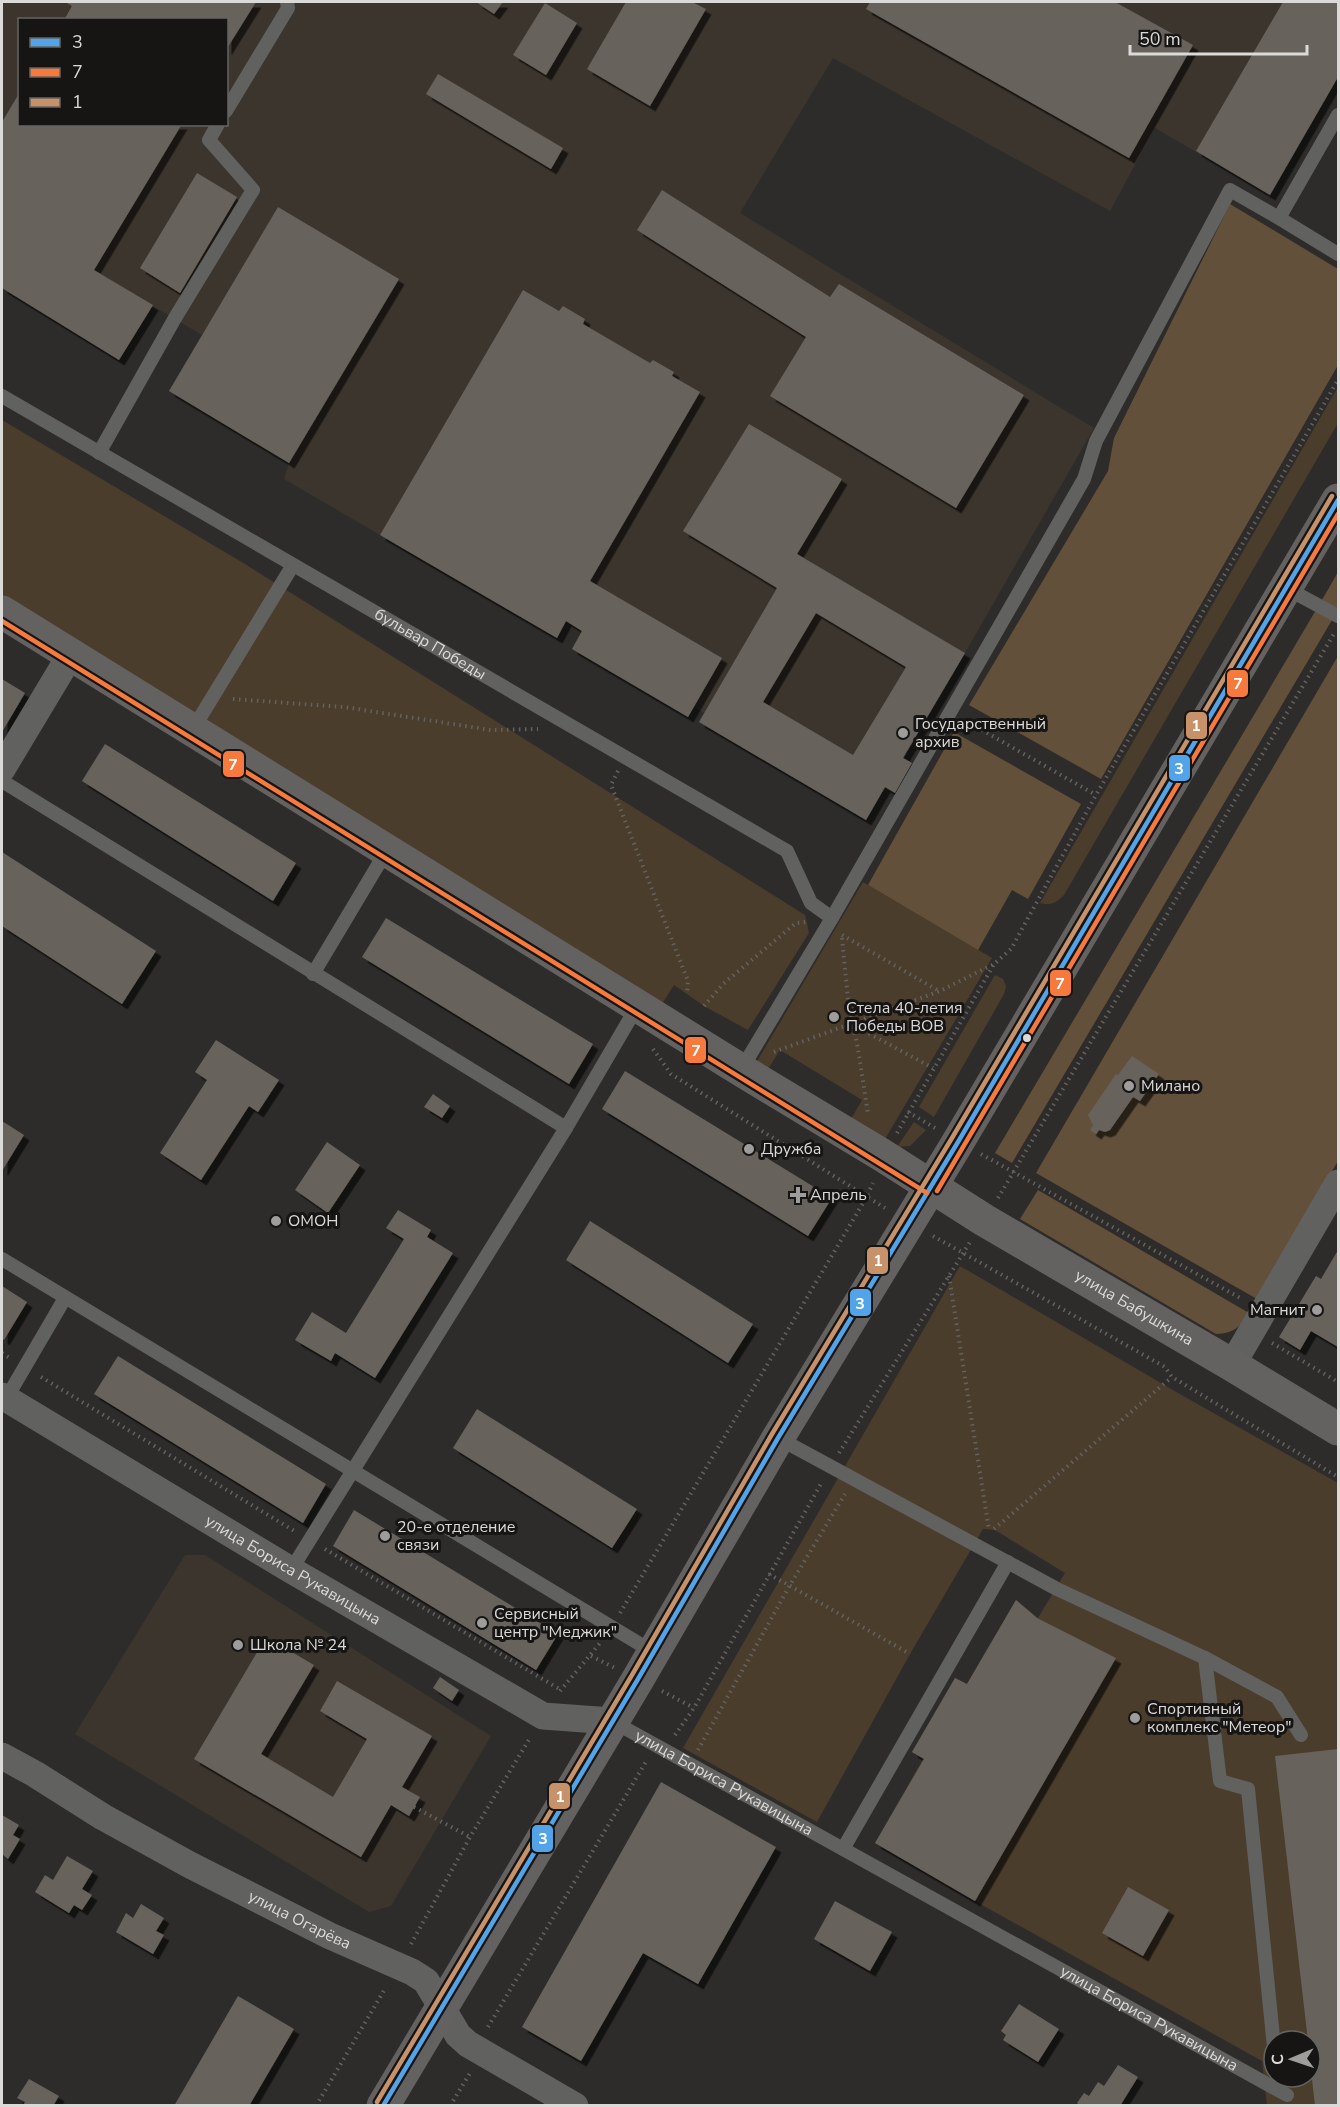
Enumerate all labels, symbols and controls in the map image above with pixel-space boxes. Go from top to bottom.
legend [18,18,228,126]
scale bar [1130,18,1307,56]
text: 50 m [1139,27,1181,51]
text: 3 [72,30,83,54]
text: 7 [72,60,83,84]
text: 1 [72,90,83,114]
street label: бульвар Победы [370,603,490,685]
line badge: 7 [1226,669,1249,698]
text: 7 [1233,673,1243,695]
line badge: 1 [1185,711,1208,740]
place label: Государственный архив [915,713,1046,753]
text: 1 [1191,715,1201,737]
marker: Государственный архив [896,726,910,740]
line badge: 7 [222,750,245,778]
text: 7 [228,754,238,776]
line badge: 3 [1168,754,1191,782]
text: 3 [1174,758,1184,780]
line badge: 7 [1049,969,1072,997]
text: 7 [1055,973,1065,995]
place label: Стела 40-летия Победы ВОВ [846,997,963,1037]
marker: Стела 40-летия Победы ВОВ [827,1010,841,1024]
unlabelled marker [1021,1032,1033,1044]
line badge: 7 [684,1036,707,1064]
text: 7 [691,1040,701,1062]
place label: Милано [1141,1075,1200,1097]
marker: Милано [1122,1079,1136,1093]
place label: Дружба [761,1138,821,1160]
marker: Дружба [742,1142,756,1156]
place label: Апрель [810,1184,867,1206]
marker: Апрель [791,1188,805,1202]
place label: ОМОН [288,1210,338,1232]
marker: ОМОН [269,1214,283,1228]
line badge: 1 [866,1246,889,1275]
text: 1 [873,1250,883,1272]
street label: улица Бабушкина [1071,1265,1198,1351]
line badge: 3 [849,1288,872,1317]
text: 3 [855,1293,865,1315]
place label: Магнит [1250,1299,1306,1321]
marker: Магнит [1310,1303,1324,1317]
street label: улица Бориса Рукавицына [201,1510,385,1631]
place label: 20-е отделение связи [397,1516,516,1556]
marker: 20-е отделение связи [378,1529,392,1543]
place label: Сервисный центр "Меджик" [494,1603,617,1643]
marker: Сервисный центр "Меджик" [475,1616,489,1630]
place label: Школа № 24 [250,1634,347,1656]
marker: Школа № 24 [231,1638,245,1652]
place label: Спортивный комплекс "Метеор" [1147,1698,1291,1738]
marker: Спортивный комплекс "Метеор" [1128,1711,1142,1725]
street label: улица Бориса Рукавицына [631,1725,817,1841]
line badge: 1 [548,1782,571,1810]
text: 1 [555,1786,565,1808]
line badge: 3 [531,1824,554,1853]
text: 3 [538,1828,548,1850]
street label: улица Огарёва [244,1885,354,1955]
street label: улица Бориса Рукавицына [1056,1960,1242,2077]
north arrow [1262,2029,1322,2089]
text: С [1267,2054,1289,2065]

